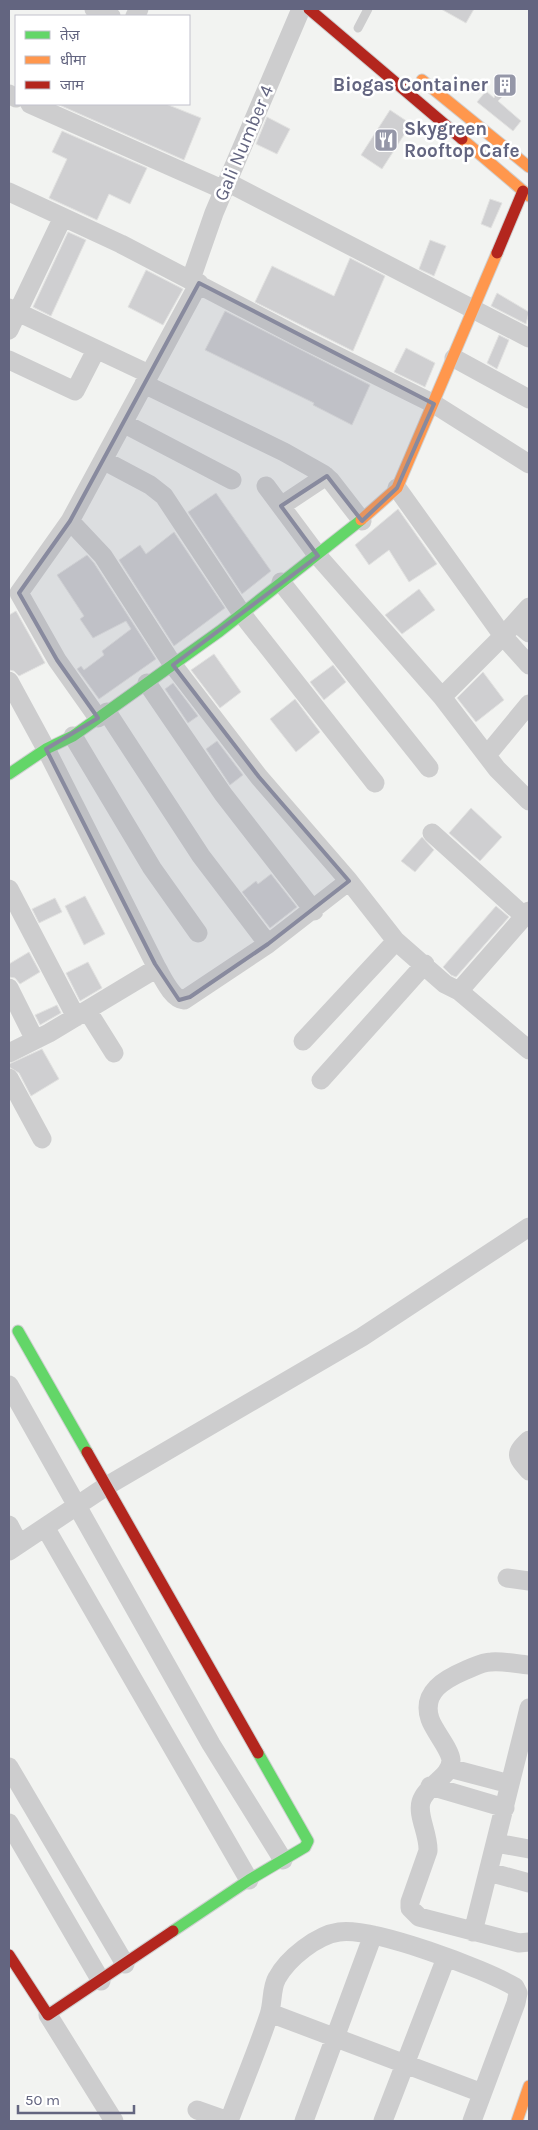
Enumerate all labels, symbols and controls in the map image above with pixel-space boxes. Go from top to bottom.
legend [15,15,190,105]
text: तेज़ [60,26,81,44]
text: धीमा [60,51,87,69]
building icon: Biogas Container [492,72,518,98]
place label: Biogas Container [333,74,489,96]
text: जाम [60,76,85,94]
street label: Gali Number 4 [210,82,278,204]
place label: Skygreen Rooftop Cafe [404,118,520,162]
restaurant icon: Skygreen Rooftop Cafe [373,127,399,153]
scale bar [18,2082,134,2114]
text: 50 m [25,2091,60,2109]

